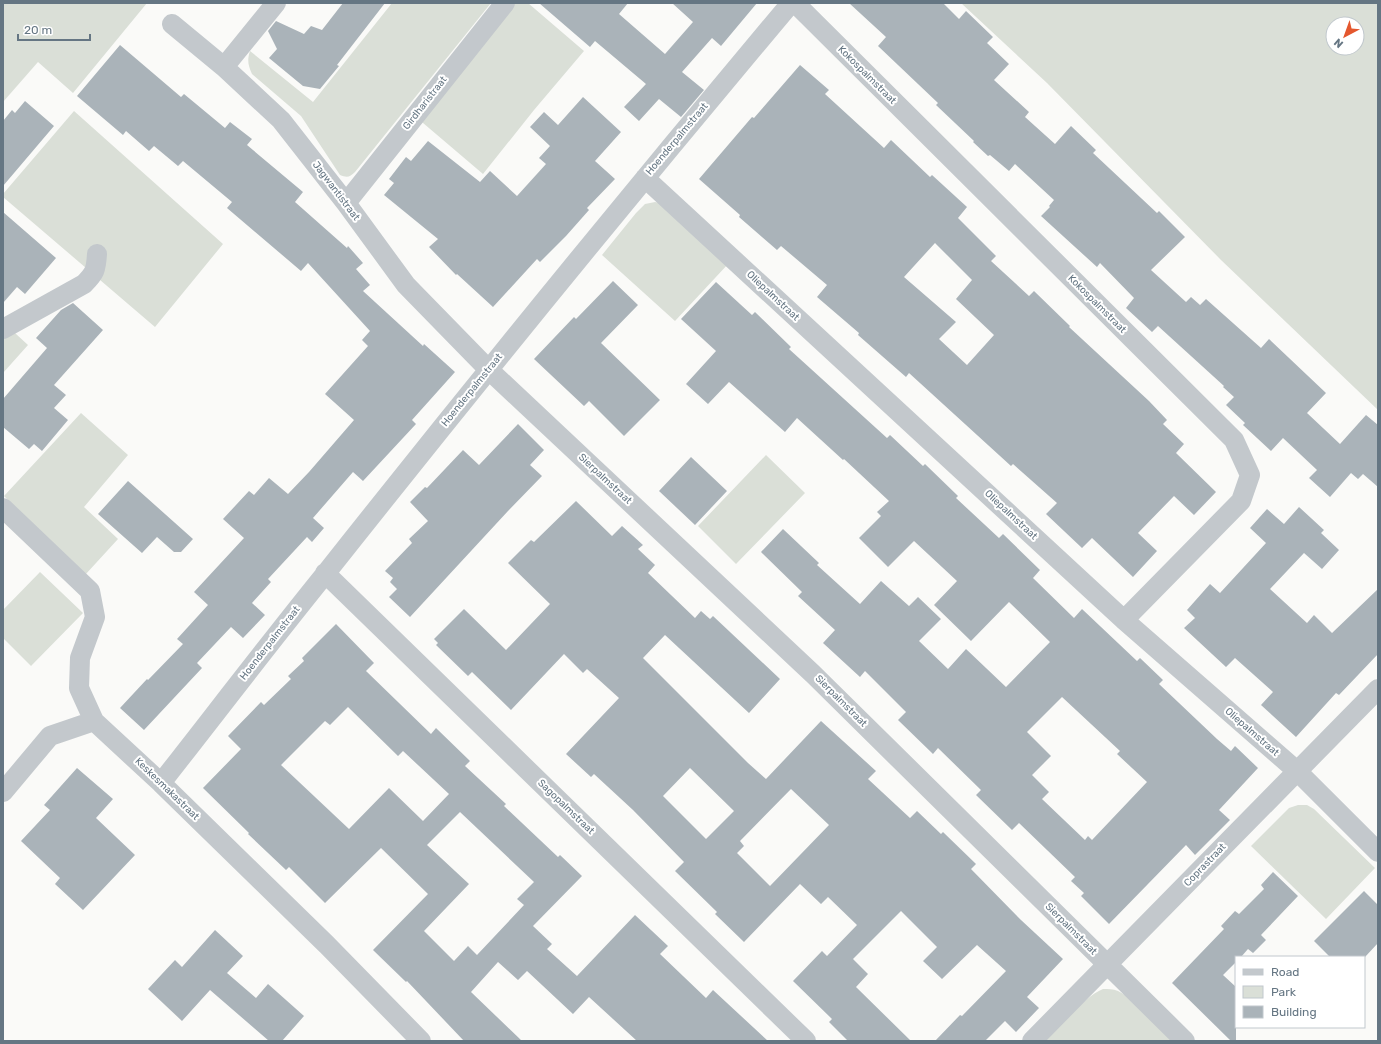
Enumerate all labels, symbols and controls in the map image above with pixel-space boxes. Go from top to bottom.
scale bar [18,16,90,42]
north arrow [1325,16,1365,56]
text: 20 m [24,23,52,37]
text: N [1331,36,1346,51]
street label: Kokospalmstraat [835,43,899,107]
street label: Girdharistraat [400,74,450,132]
street label: Hoenderpalmstraat [643,100,711,177]
street label: Jagwantistraat [310,159,362,223]
street label: Oliepalmstraat [744,269,802,324]
street label: Kokospalmstraat [1065,272,1129,336]
street label: Hoenderpalmstraat [439,351,505,429]
street label: Sierpalmstraat [576,451,634,507]
street label: Oliepalmstraat [982,488,1040,543]
street label: Hoenderpalmstraat [237,604,303,682]
street label: Sierpalmstraat [813,673,870,730]
street label: Oliepalmstraat [1223,705,1282,759]
street label: Keskesmakastraat [132,755,202,823]
street label: Sagopalmstraat [535,777,597,837]
street label: Coprastraat [1181,841,1229,889]
street label: Sierpalmstraat [1043,901,1100,958]
legend [1235,956,1365,1028]
text: Road [1271,965,1299,979]
text: Park [1271,985,1297,999]
text: Building [1271,1005,1317,1019]

